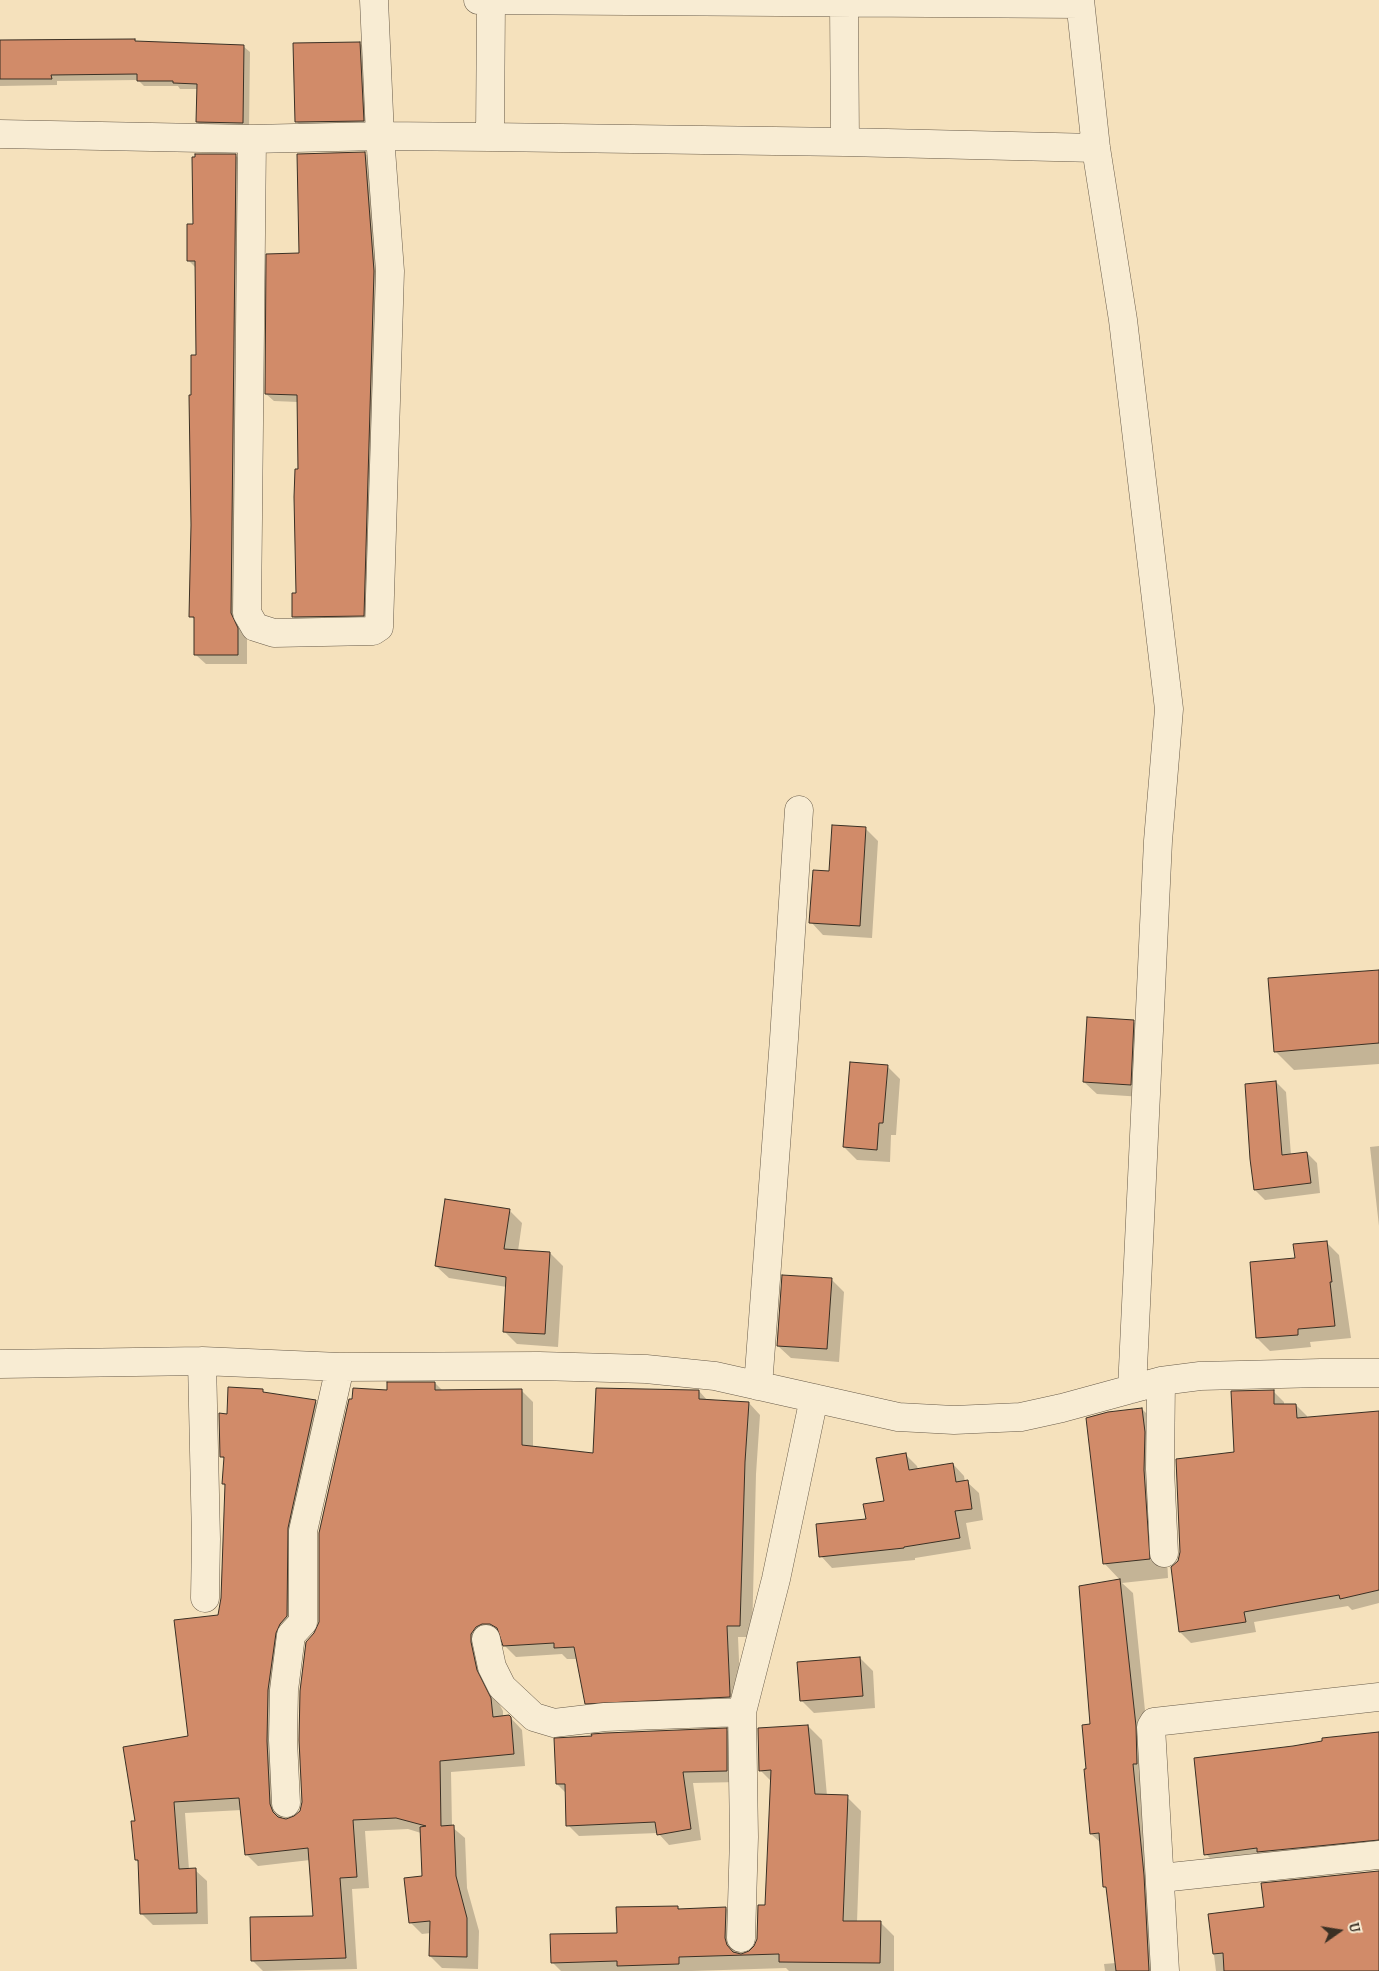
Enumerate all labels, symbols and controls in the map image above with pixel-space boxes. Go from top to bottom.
north arrow [1314,1906,1364,1956]
text: U [1344,1921,1364,1934]

